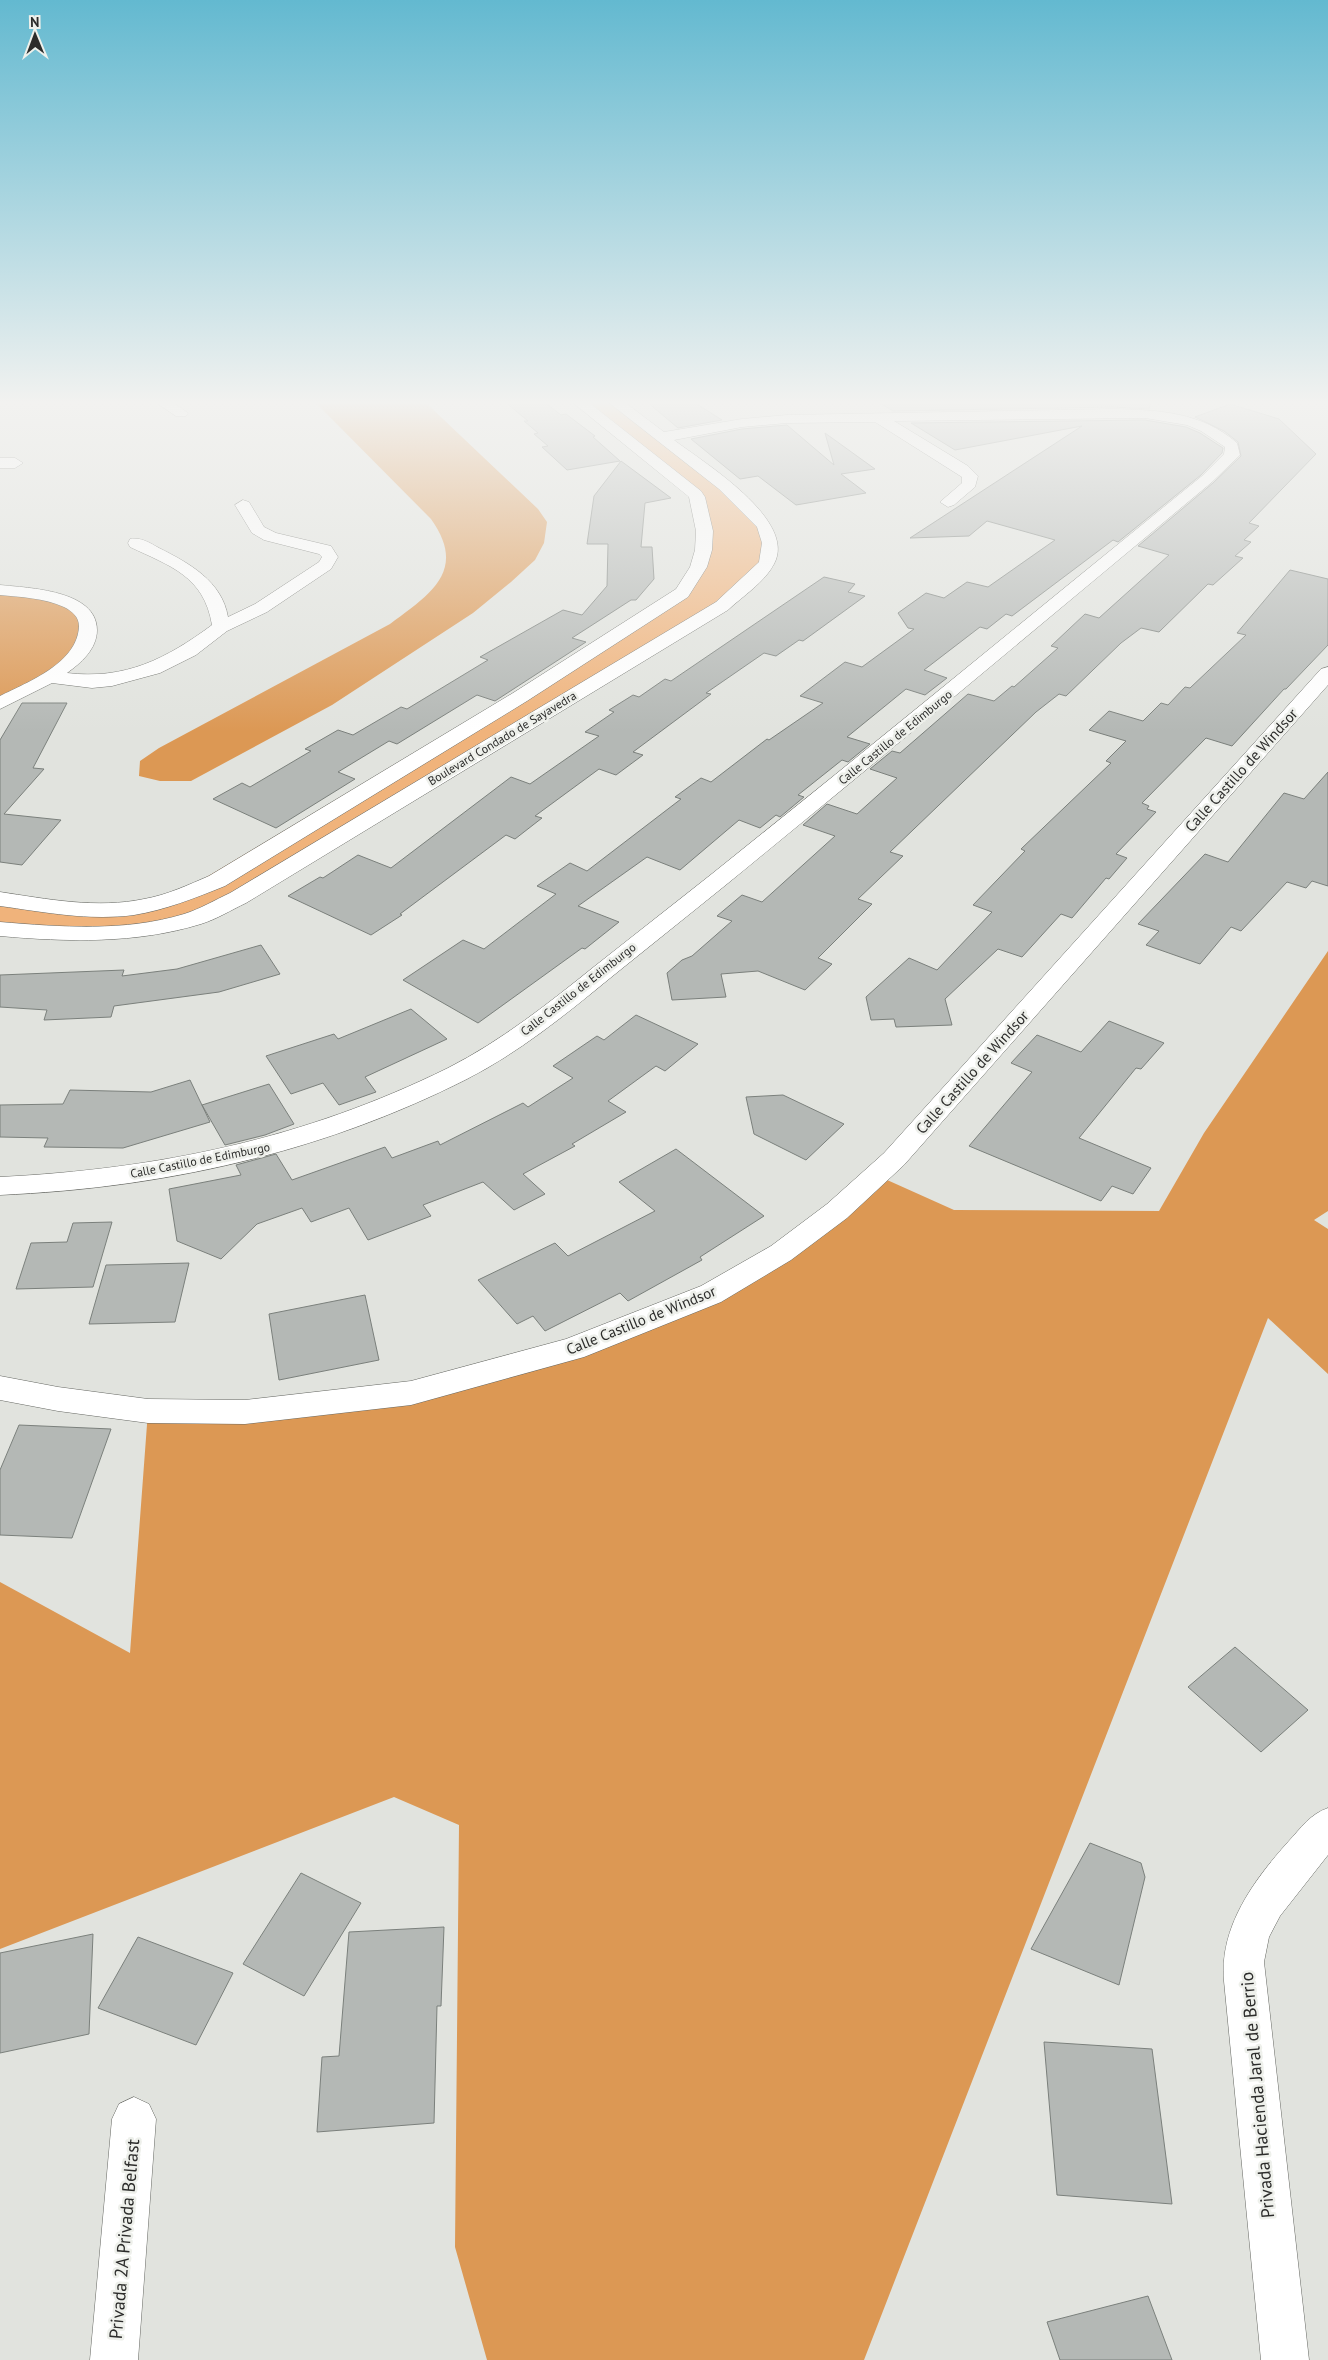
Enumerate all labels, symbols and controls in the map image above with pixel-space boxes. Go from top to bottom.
north arrow [10,10,60,60]
text: N [30,13,40,31]
street label: Calle Castillo de Edimburgo [835,686,955,788]
street label: Boulevard Condado de Sayavedra [425,688,579,788]
street label: Calle Castillo de Windsor [1181,704,1301,836]
street label: Calle Castillo de Edimburgo [517,939,639,1039]
street label: Calle Castillo de Windsor [912,1006,1032,1138]
street label: Calle Castillo de Edimburgo [129,1139,271,1181]
street label: Calle Castillo de Windsor [563,1281,719,1359]
street label: Privada Hacienda Jaral de Berrio [1235,1971,1279,2219]
street label: Privada 2A Privada Belfast [104,2138,144,2340]

